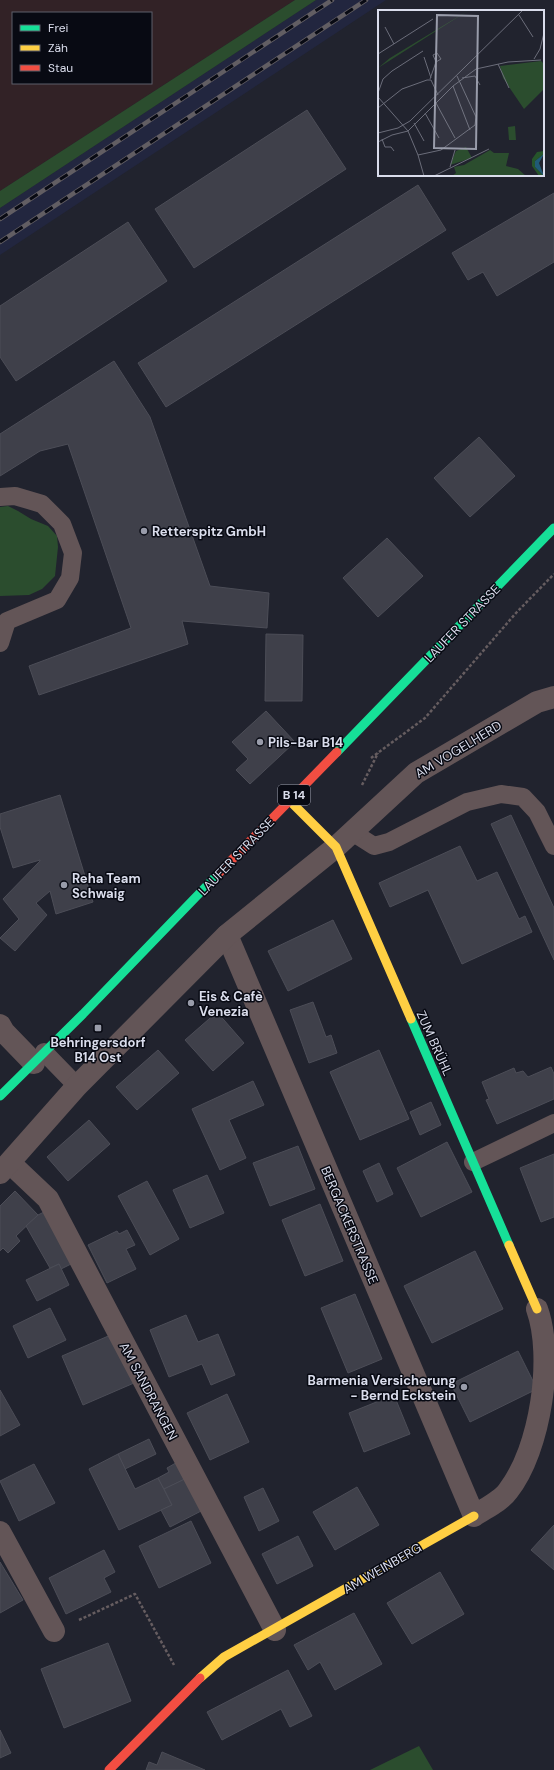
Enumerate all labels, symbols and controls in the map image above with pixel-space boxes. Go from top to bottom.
inset map [378,10,544,176]
legend [12,12,152,84]
text: Frei [48,20,68,36]
text: Zäh [48,40,68,56]
text: Stau [48,60,73,76]
place label: Retterspitz GmbH [152,523,266,540]
marker: Retterspitz GmbH [139,526,149,536]
street label: LAUFER STRASSE [421,581,504,666]
street label: AM VOGELHERD [412,717,505,782]
place label: Pils-Bar B14 [268,734,343,751]
marker: Pils-Bar B14 [255,737,265,747]
road number: B 14 [278,785,310,805]
street label: LAUFER STRASSE [195,814,278,899]
place label: Reha Team Schwaig [72,870,141,902]
marker: Reha Team Schwaig [59,880,69,890]
place label: Eis & Cafè Venezia [199,988,263,1020]
marker: Eis & Cafè Venezia [186,998,196,1008]
street label: ZUM BRÜHL [413,1008,457,1079]
marker: Behringersdorf B14 Ost [93,1023,103,1033]
place label: Behringersdorf B14 Ost [50,1034,146,1066]
street label: BERGACKERSTRASSE [317,1164,382,1287]
street label: AM SANDRANGEN [116,1339,182,1443]
place label: Barmenia Versicherung - Bernd Eckstein [308,1372,456,1404]
marker: Barmenia Versicherung - Bernd Eckstein [459,1382,469,1392]
street label: AM WEINBERG [340,1539,425,1598]

